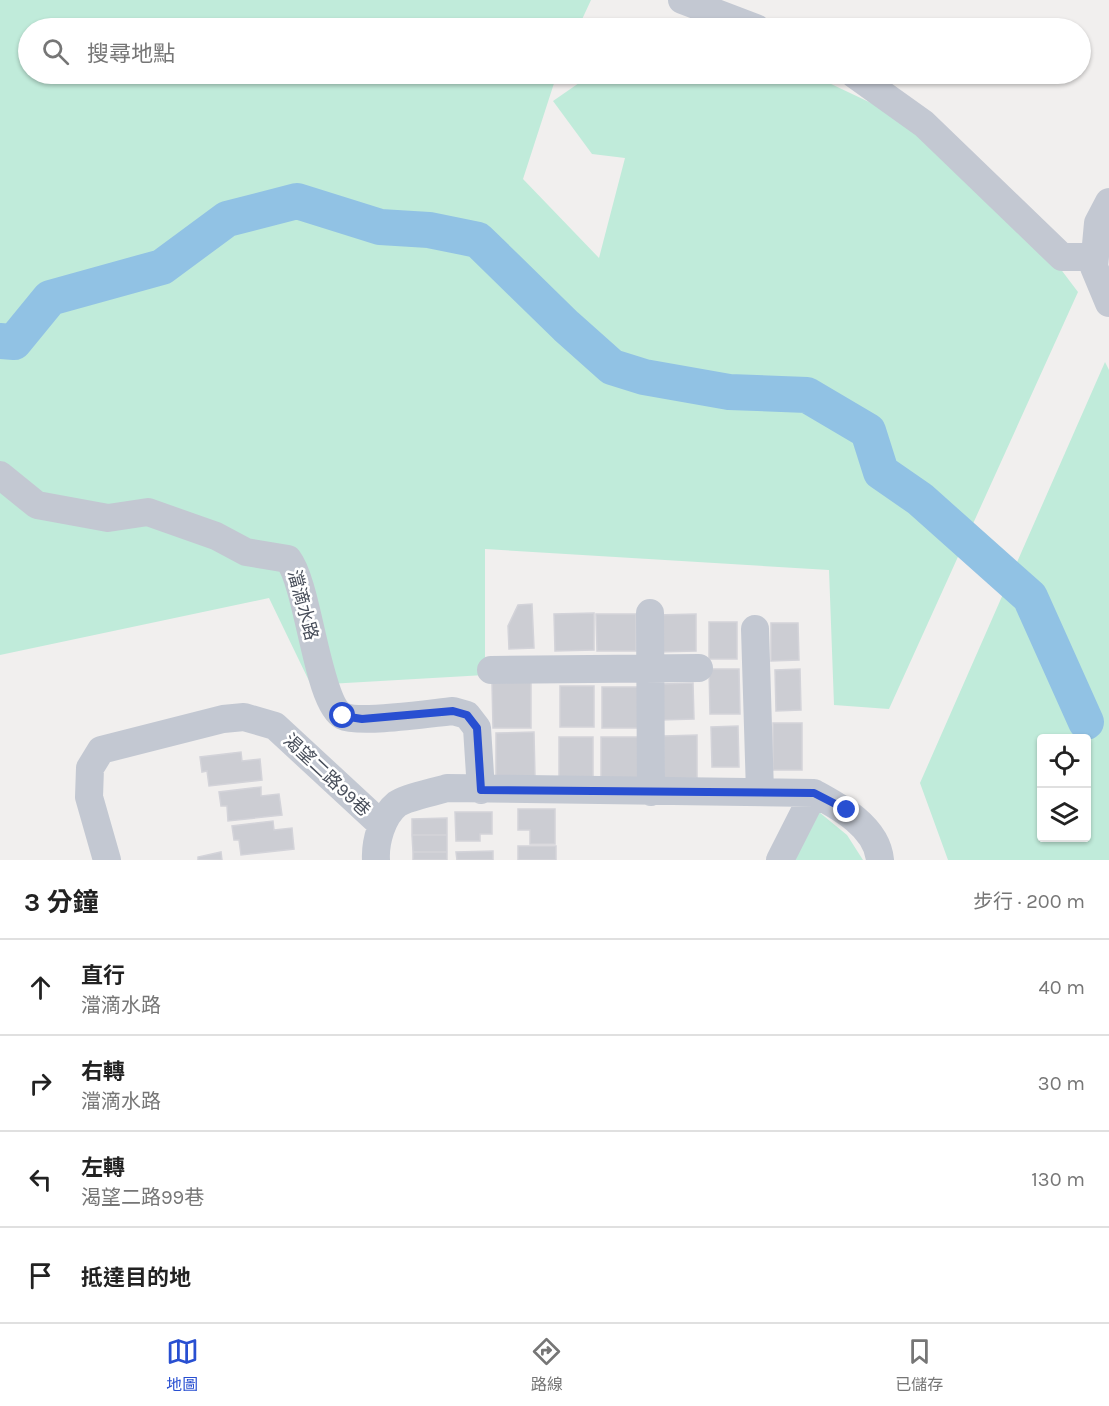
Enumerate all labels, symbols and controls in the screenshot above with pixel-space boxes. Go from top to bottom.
search box [18,18,1091,84]
icon: search [39,35,72,68]
text: 搜尋地點 [87,41,175,67]
street label: 澢滴水路 [283,567,323,643]
route start [329,702,355,728]
street label: 渴望二路99巷 [279,729,375,821]
map controls [1037,734,1091,842]
button: locate [1037,734,1091,788]
button: layers [1037,788,1091,842]
route end [833,796,859,822]
text: 3 分鐘 [24,887,99,918]
text: 步行 · 200 m [973,890,1085,913]
text: 直行 [81,963,125,989]
icon: ahead [24,971,57,1004]
text: 40 m [1039,976,1085,999]
text: 澢滴水路 [81,994,161,1017]
text: 右轉 [81,1059,125,1085]
icon: right [24,1067,57,1100]
text: 30 m [1038,1072,1085,1095]
text: 澢滴水路 [81,1090,161,1113]
text: 左轉 [81,1155,125,1181]
icon: left [24,1163,57,1196]
text: 130 m [1031,1168,1085,1191]
text: 渴望二路99巷 [81,1186,204,1209]
icon: arrive [24,1259,57,1292]
text: 抵達目的地 [81,1265,191,1291]
tab: 地圖 [166,1335,199,1395]
tab: 路線 [530,1335,563,1395]
tab: 已儲存 [895,1335,943,1395]

